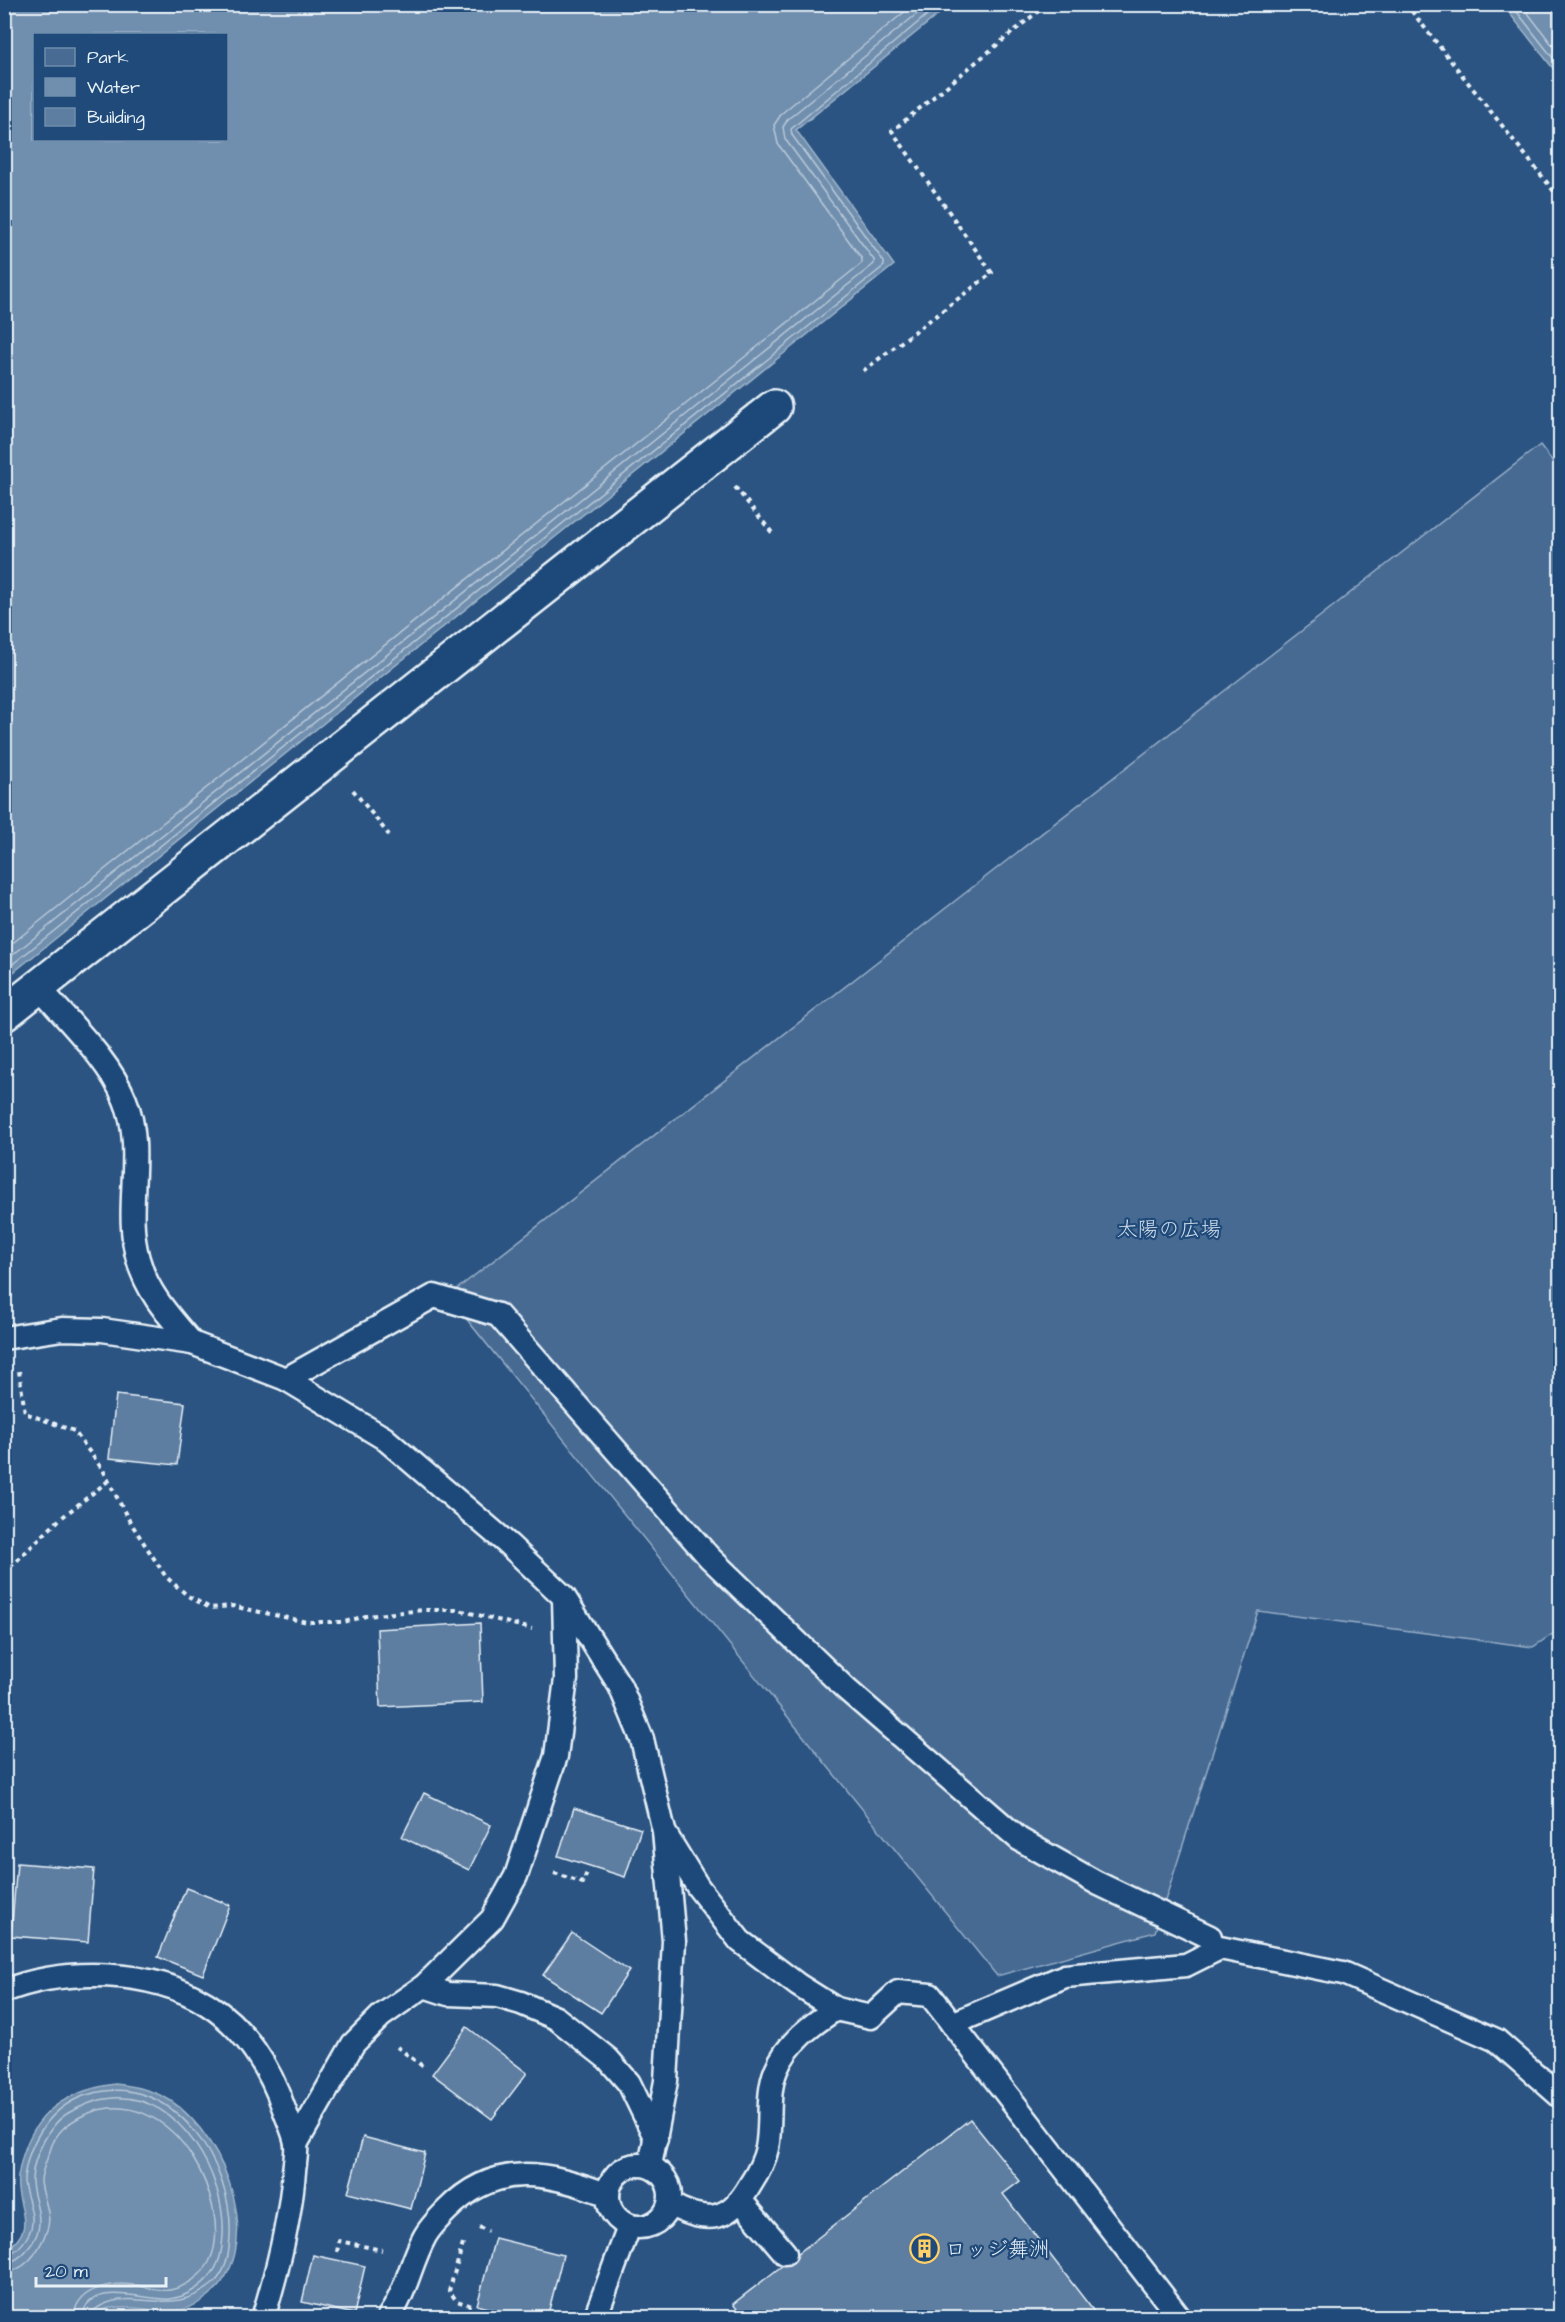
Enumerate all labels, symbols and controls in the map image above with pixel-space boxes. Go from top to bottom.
legend [33,33,228,141]
text: Park [87,45,129,70]
text: Water [87,75,140,100]
text: Building [87,105,145,131]
park label: 太陽の広場 [1117,1215,1222,1244]
building icon: ロッジ舞洲 [908,2233,940,2265]
place label: ロッジ舞洲 [945,2235,1050,2264]
scale bar [36,2250,166,2288]
text: 20 m [45,2259,88,2284]

